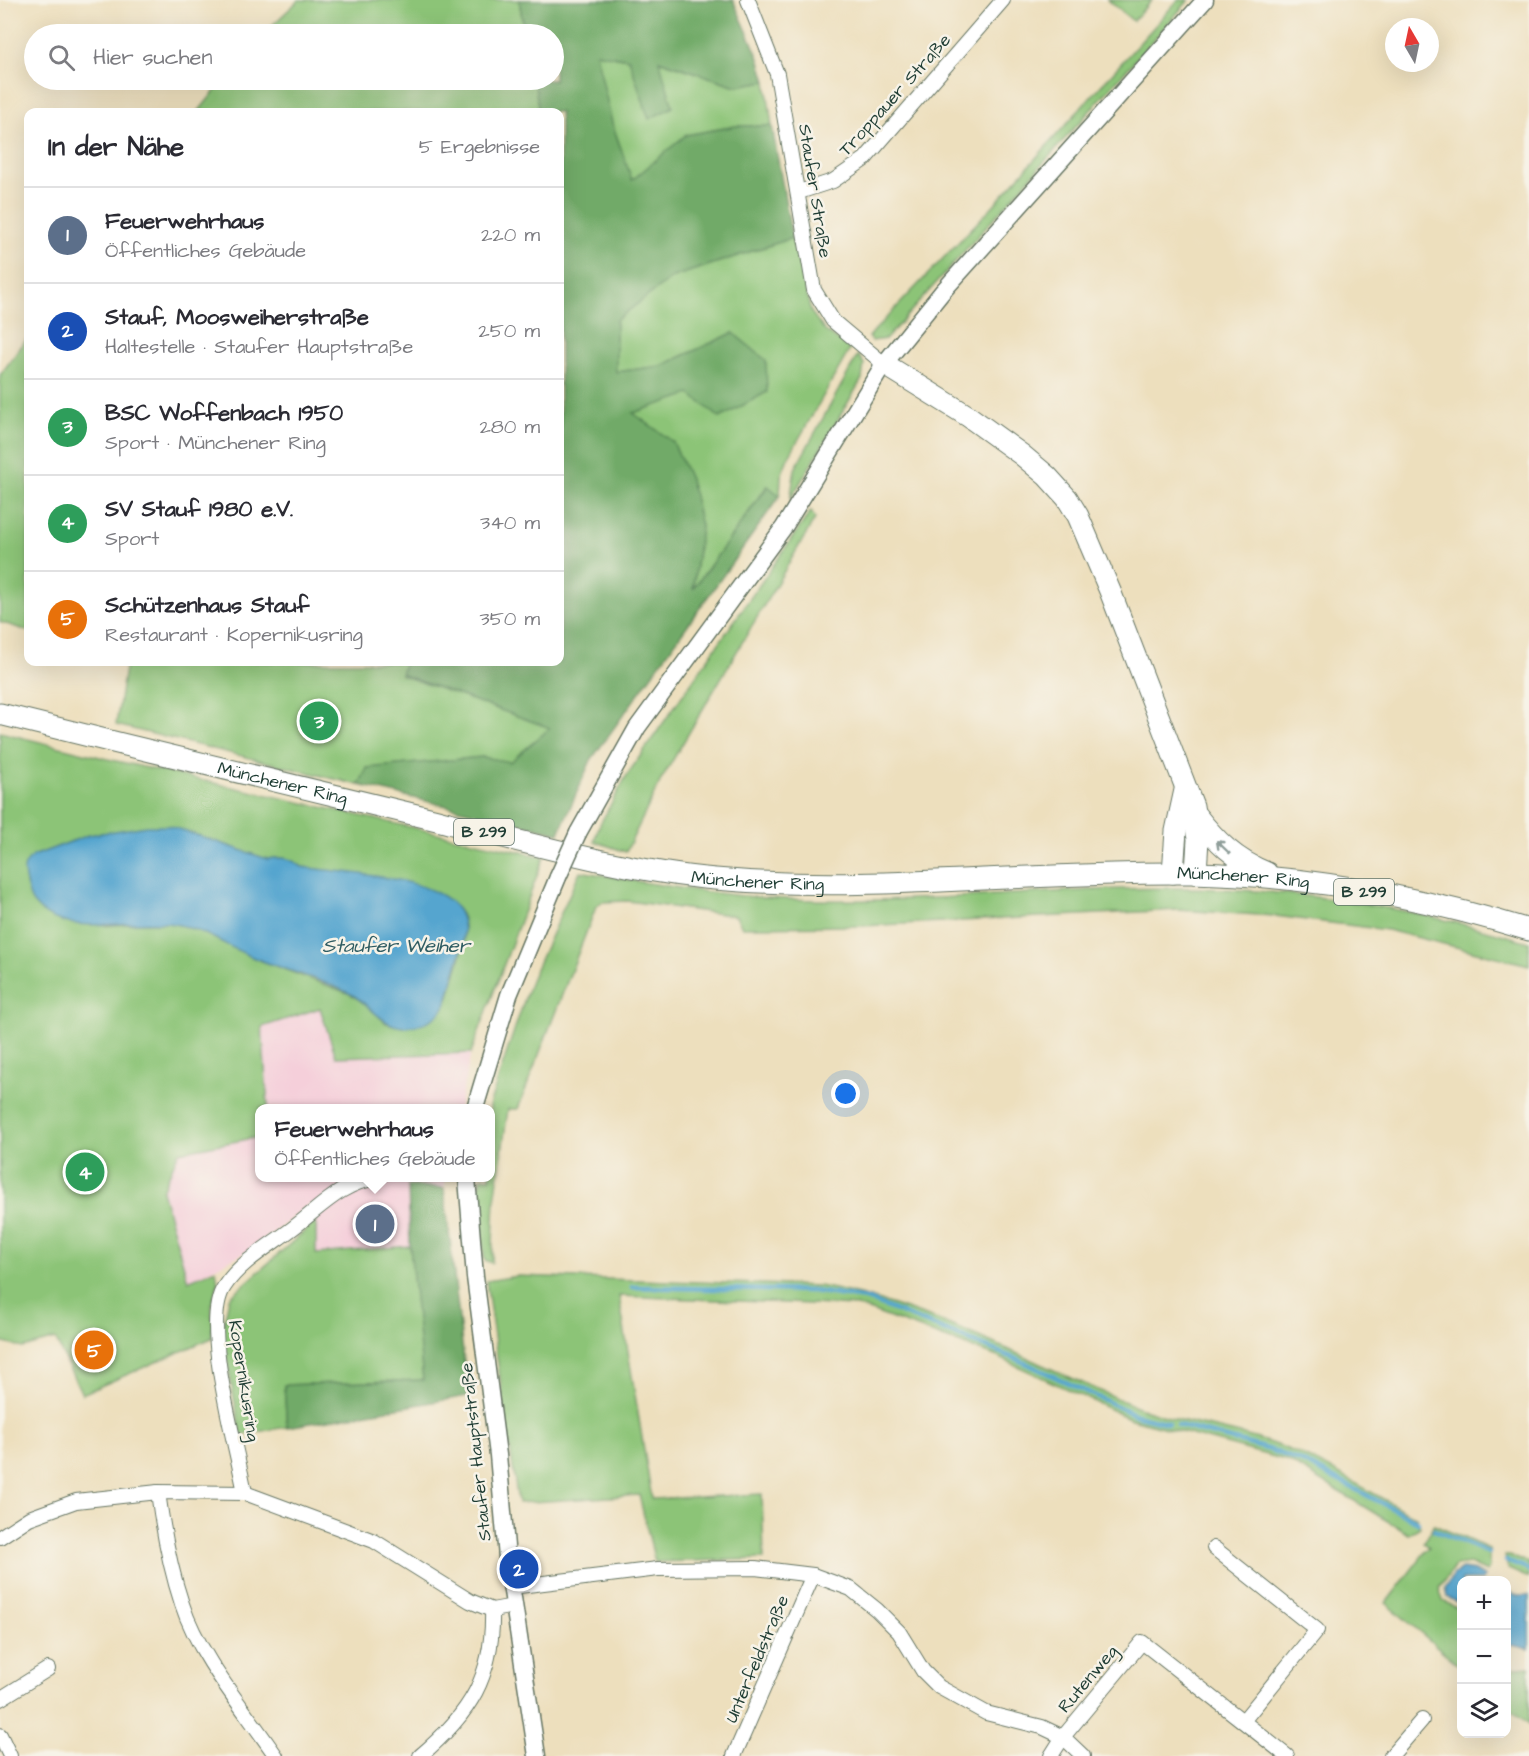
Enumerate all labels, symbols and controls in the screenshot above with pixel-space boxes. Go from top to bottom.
north arrow [1385,18,1439,72]
search box [24,24,564,90]
street label: Troppauer Straße [833,28,957,162]
icon: search [45,41,78,74]
text: Hier suchen [93,42,212,73]
street label: Staufer Straße [792,122,838,260]
text: In der Nähe [48,129,184,165]
text: 5 Ergebnisse [419,133,540,161]
text: Feuerwehrhaus [105,206,264,237]
text: 1 [66,221,69,249]
text: 220 m [481,221,540,249]
text: Öffentliches Gebäude [105,237,306,265]
text: Stauf, Moosweiherstraße [105,302,369,333]
text: 2 [62,317,73,345]
text: 250 m [478,317,540,345]
text: Haltestelle · Staufer Hauptstraße [105,333,413,361]
text: BSC Woffenbach 1950 [105,398,343,429]
text: 3 [62,413,73,441]
text: 280 m [479,413,540,441]
text: Sport · Münchener Ring [105,429,326,457]
text: SV Stauf 1980 e.V. [105,494,293,525]
text: 4 [61,509,74,537]
text: 340 m [480,509,540,537]
text: Sport [105,525,159,553]
text: Schützenhaus Stauf [105,590,309,621]
text: 5 [60,605,75,633]
text: 350 m [479,605,540,633]
text: Restaurant · Kopernikusring [105,621,363,649]
pin: 3 [300,698,338,744]
street label: Münchener Ring [215,755,350,811]
road number: B 299 [454,819,514,845]
one-way arrow [1215,839,1230,854]
street label: Münchener Ring [1177,860,1311,895]
street label: Münchener Ring [690,864,824,897]
road number: B 299 [1334,879,1394,905]
water label: Staufer Weiher [322,932,472,960]
your location [831,1079,860,1108]
popup [255,1104,495,1182]
text: Feuerwehrhaus [275,1114,434,1145]
text: Öffentliches Gebäude [275,1145,475,1173]
pin: 4 [66,1150,104,1194]
pin: 1 [356,1202,394,1246]
street label: Kopernikusring [221,1318,266,1444]
pin: 5 [74,1328,113,1372]
street label: Staufer Hauptstraße [454,1361,498,1542]
pin: 2 [500,1546,538,1592]
map controls [1457,1576,1511,1738]
button: + [1457,1576,1511,1630]
street label: Unterfeldstraße [719,1591,795,1727]
button: − [1457,1630,1511,1684]
street label: Rutenweg [1052,1640,1125,1719]
button: layers [1457,1684,1511,1738]

